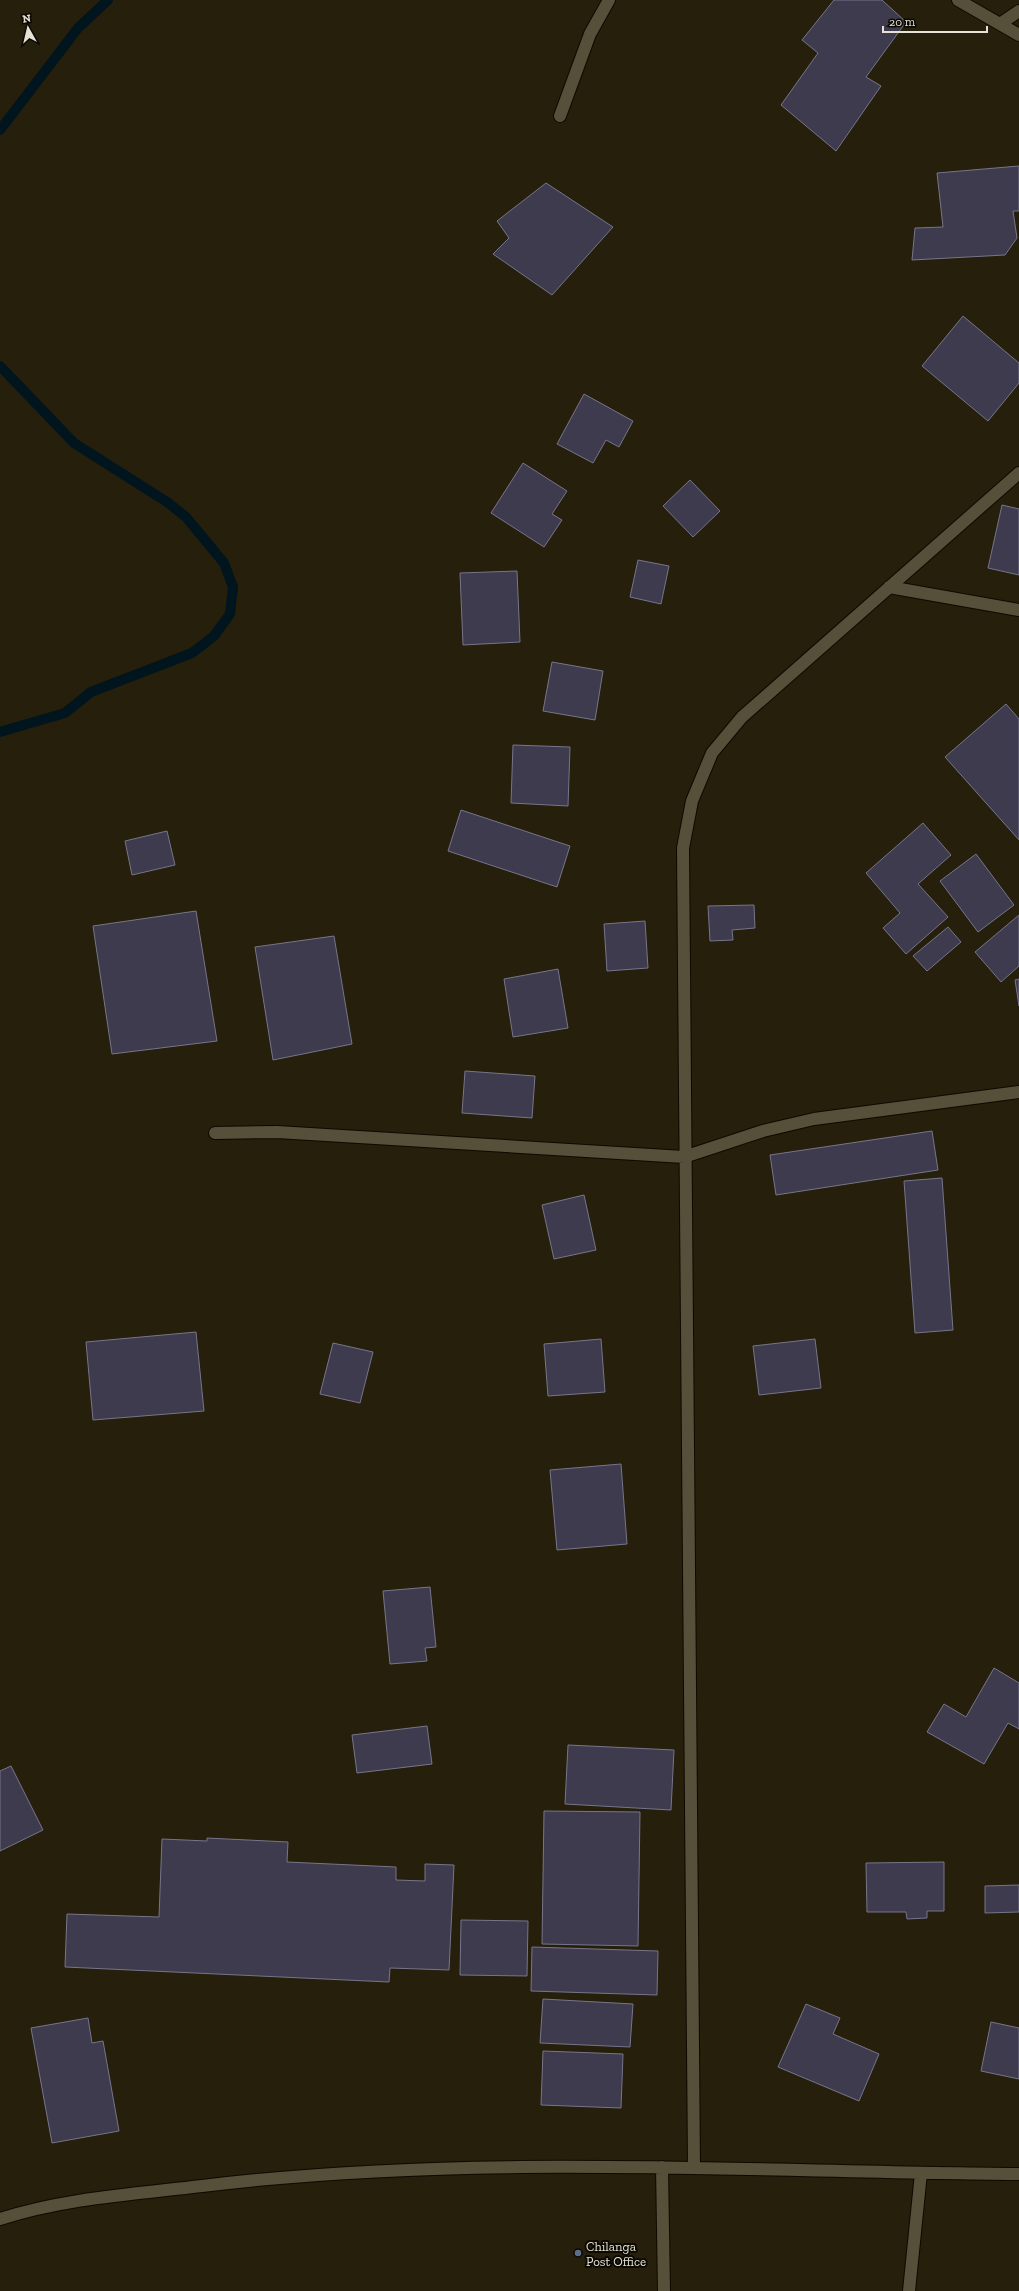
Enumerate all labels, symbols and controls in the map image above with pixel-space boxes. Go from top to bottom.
north arrow [8,8,48,48]
scale bar [883,8,987,34]
text: N [22,11,32,26]
text: 20 m [889,15,916,29]
place label: Chilanga Post Office [586,2239,646,2269]
marker: Chilanga Post Office [573,2248,583,2258]

